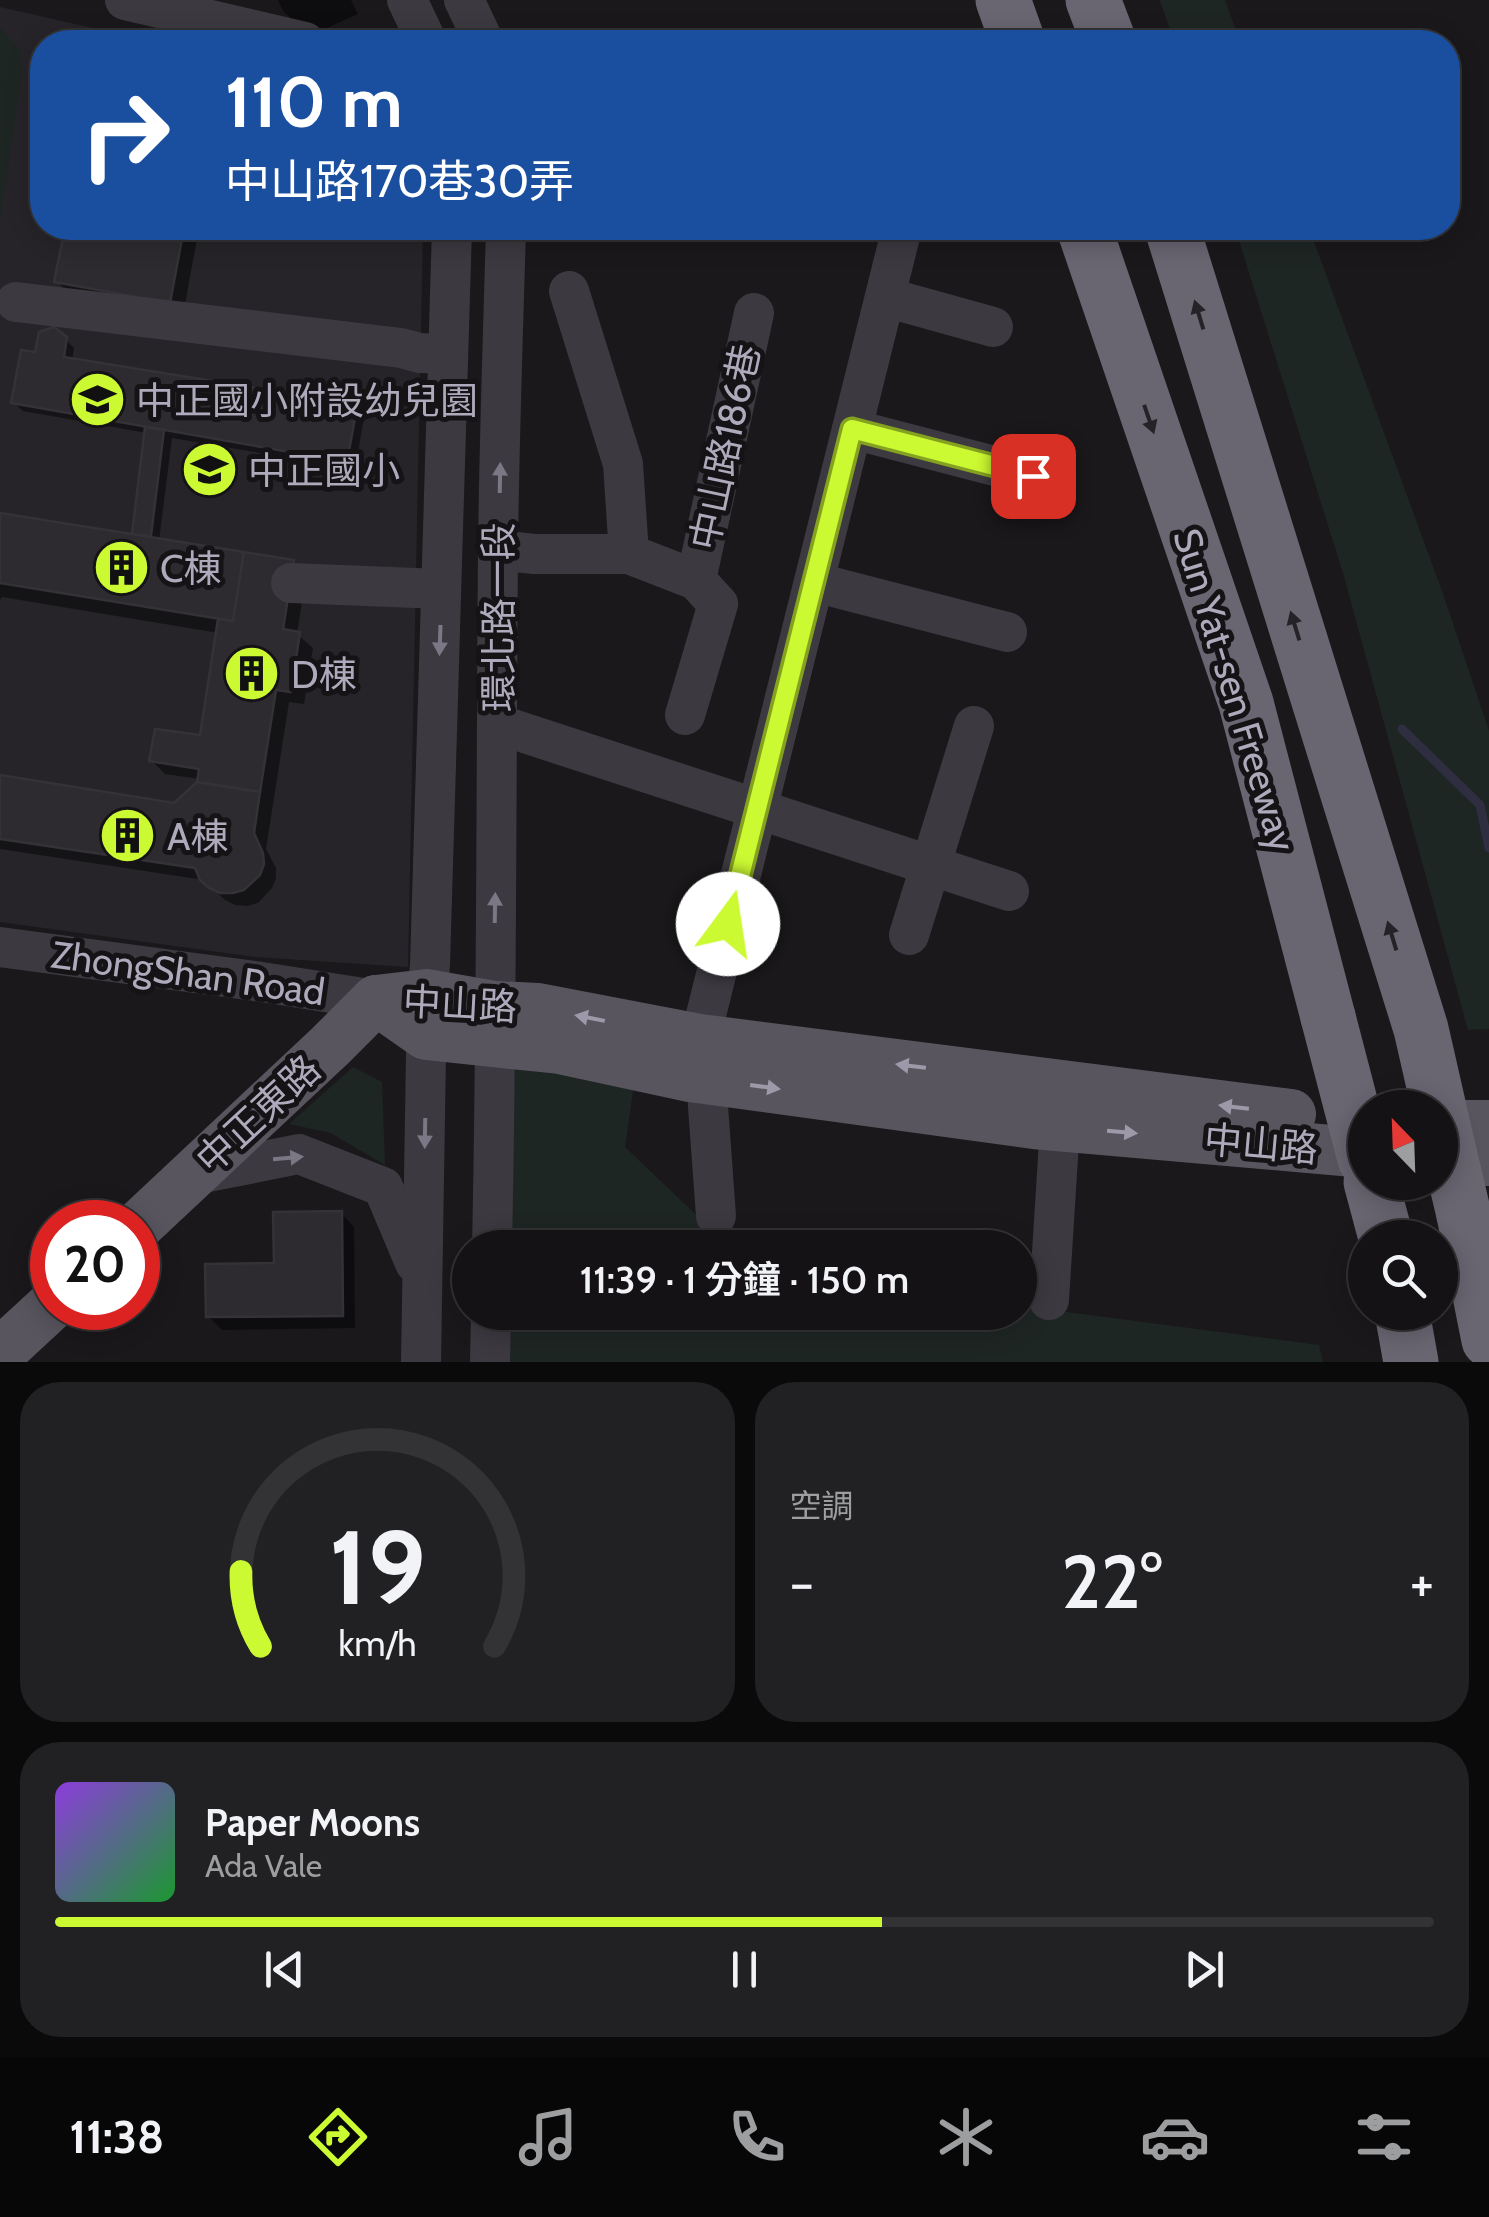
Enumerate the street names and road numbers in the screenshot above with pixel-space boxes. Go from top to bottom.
street label: 中山路186巷 [680,340,770,554]
street label: 環北路一段 [475,522,522,712]
street label: Sun Yat-sen Freeway [1164,523,1306,857]
street label: ZhongShan Road [48,931,328,1015]
street label: 中山路 [402,978,518,1030]
street label: 中正東路 [186,1045,330,1183]
street label: 中山路 [1202,1116,1320,1172]

